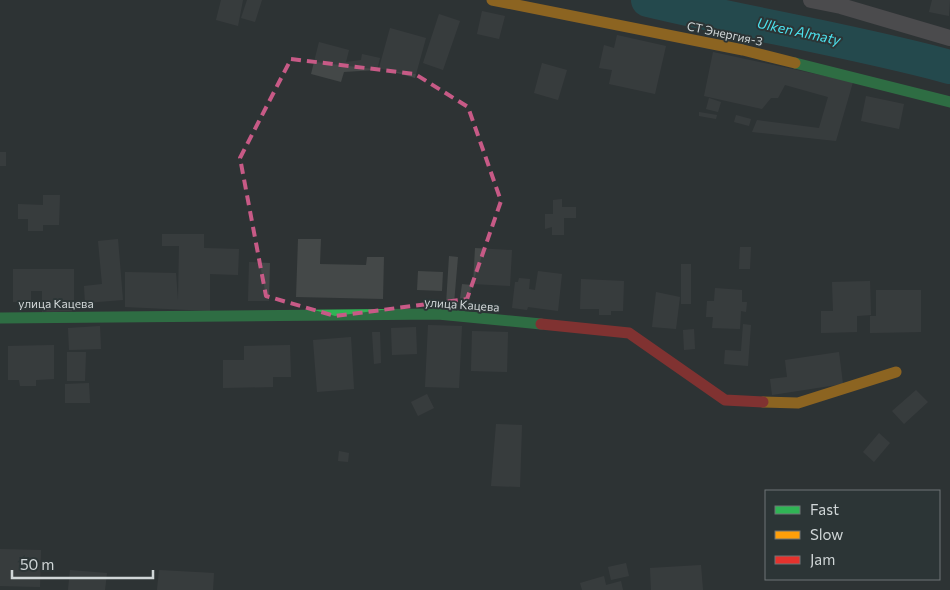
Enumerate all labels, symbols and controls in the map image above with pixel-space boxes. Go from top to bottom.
water label: Ulken Almaty [756,14,843,48]
street label: СТ Энергия-3 [686,18,764,48]
street label: улица Кацева [424,294,500,314]
street label: улица Кацева [18,296,94,310]
legend [765,490,940,580]
text: Fast [810,500,839,518]
text: Slow [810,525,843,543]
scale bar [12,548,154,580]
text: Jam [810,550,835,568]
text: 50 m [20,555,54,573]

